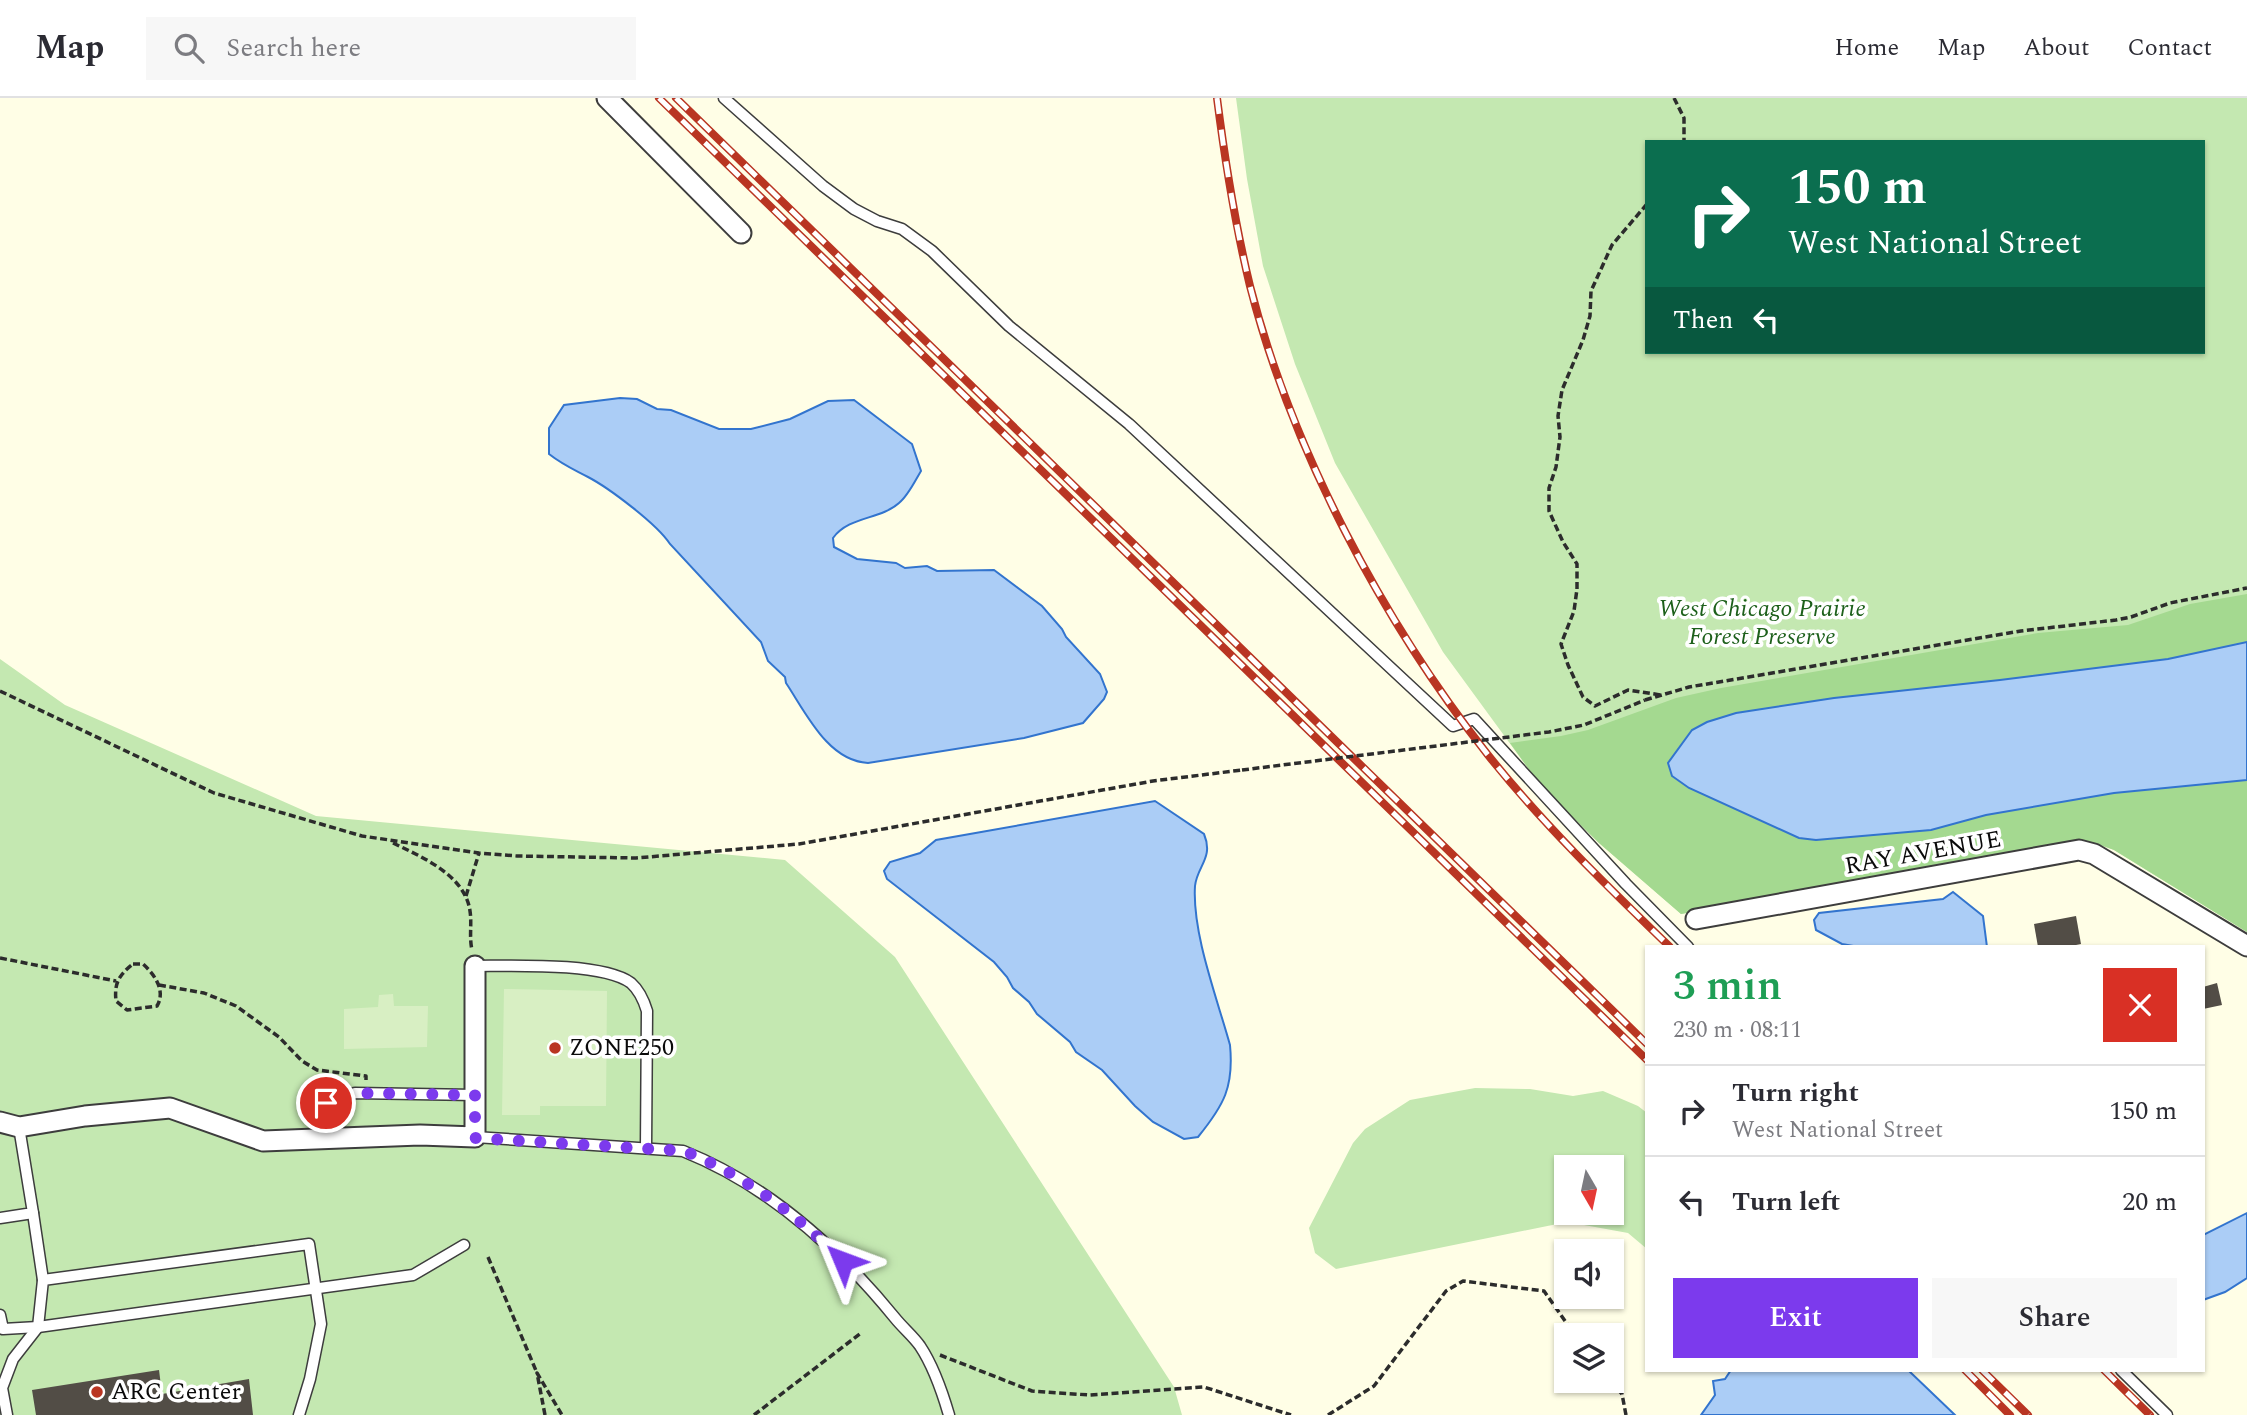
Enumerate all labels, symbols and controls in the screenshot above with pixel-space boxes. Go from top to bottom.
search box [146,17,636,80]
text: Map [35,23,104,73]
text: Search here [226,28,361,68]
icon: search [170,29,208,67]
text: Home [1834,30,1899,66]
text: Map [1937,30,1985,66]
text: About [2023,30,2089,66]
text: Contact [2127,30,2212,66]
text: 150 m [1788,151,1927,226]
icon: right [1673,168,1764,259]
text: West National Street [1788,219,2082,268]
text: Then [1673,300,1733,340]
icon: left [1747,301,1785,339]
park label: West Chicago Prairie Forest Preserve [1658,591,1866,655]
street label: RAY AVENUE [1842,822,2004,884]
text: 3 min [1673,955,1782,1018]
button: close [2103,968,2177,1042]
text: 230 m · 08:11 [1673,1013,1802,1048]
place label: ZONE250 [569,1030,674,1066]
marker: ZONE250 [547,1040,563,1056]
pin [296,1073,356,1133]
text: Turn right [1732,1073,1859,1113]
icon: arrive [307,1084,345,1122]
text: 150 m [2109,1091,2177,1131]
icon: right [1673,1092,1711,1130]
text: West National Street [1732,1113,1943,1148]
north arrow [1554,1155,1624,1225]
map controls [1554,1155,1624,1393]
text: Turn left [1732,1182,1840,1222]
text: 20 m [2122,1182,2177,1222]
icon: left [1673,1183,1711,1221]
position arrow [806,1224,880,1298]
button: sound [1554,1239,1624,1309]
button: Exit [1673,1278,1918,1358]
button: Share [1932,1278,2177,1358]
button: layers [1554,1323,1624,1393]
place label: ARC Center [111,1374,241,1410]
marker: ARC Center [89,1384,105,1400]

